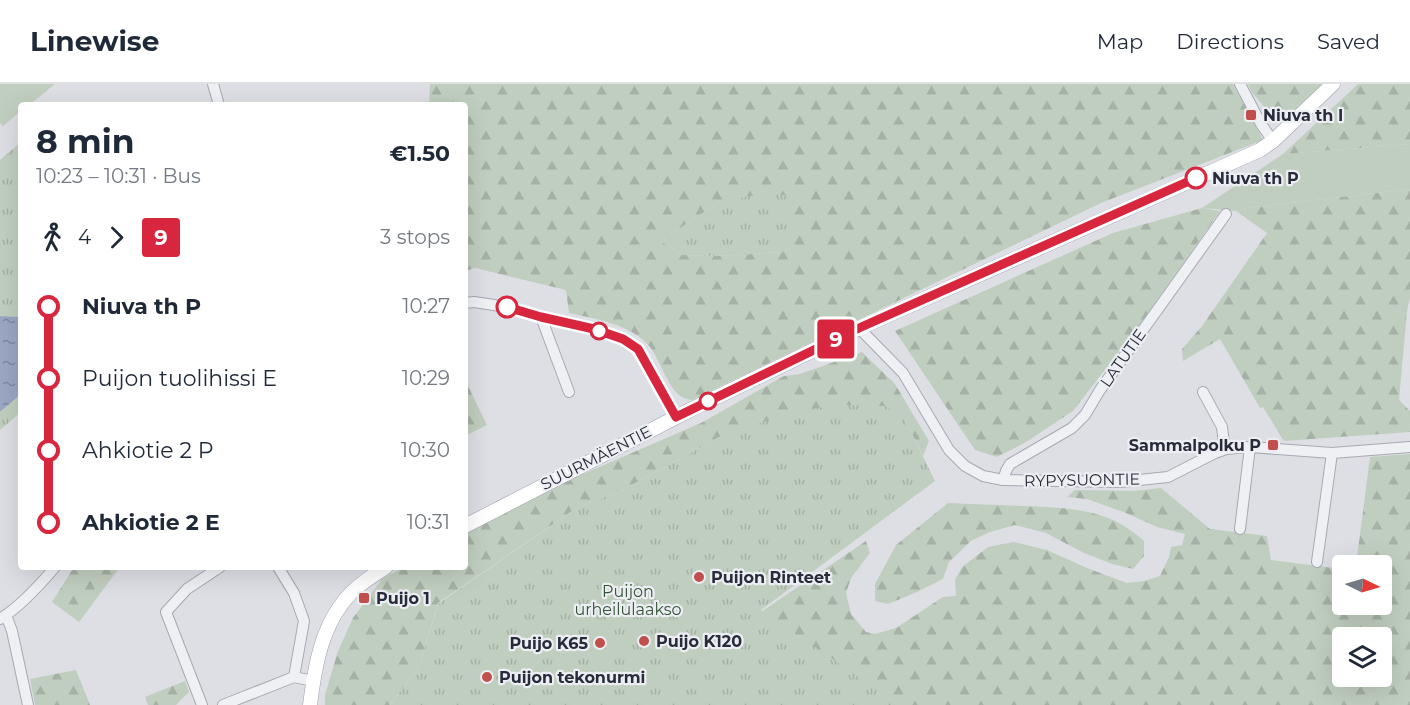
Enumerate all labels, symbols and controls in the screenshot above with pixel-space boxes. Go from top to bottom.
text: Linewise [30,24,159,58]
text: Map [1097,29,1143,54]
text: Directions [1176,29,1284,54]
text: Saved [1317,29,1380,54]
place label: Niuva th I [1263,106,1343,125]
marker: Niuva th I [1244,108,1258,122]
text: 8 min [36,121,134,161]
text: €1.50 [390,140,450,167]
text: 10:23 – 10:31 · Bus [36,164,201,188]
marker: Niuva th P [1185,167,1207,189]
place label: Niuva th P [1212,169,1299,188]
icon: walk [36,221,69,254]
icon: forward [100,221,133,254]
text: 4 [78,225,91,249]
text: 9 [154,225,168,250]
text: 3 stops [380,225,450,249]
text: Niuva th P [82,293,201,320]
text: 10:27 [402,294,450,318]
unlabelled marker [496,296,518,318]
line badge: 9 [816,320,856,358]
unlabelled marker [590,322,608,340]
street label: LATUTIE [1096,325,1150,391]
text: 9 [829,327,843,352]
text: Puijon tuolihissi E [82,365,277,392]
text: 10:29 [402,366,450,390]
unlabelled marker [699,392,717,410]
street label: SUURMÄENTIE [537,421,655,494]
place label: Sammalpolku P [1129,436,1261,455]
text: Ahkiotie 2 P [82,437,213,464]
text: 10:30 [401,438,450,462]
marker: Sammalpolku P [1266,438,1280,452]
street label: RYPYSUONTIE [1024,469,1140,491]
text: Ahkiotie 2 E [82,509,220,536]
text: 10:31 [407,510,450,534]
north arrow [1332,555,1392,615]
map controls [1332,555,1392,687]
place label: Puijon Rinteet [711,568,831,587]
marker: Puijon Rinteet [692,570,706,584]
park label: Puijon urheilulaakso [574,582,682,619]
place label: Puijo 1 [376,589,430,608]
marker: Puijo 1 [357,591,371,605]
button: layers [1332,627,1392,687]
place label: Puijo K120 [656,632,742,651]
place label: Puijo K65 [509,634,588,653]
marker: Puijo K120 [637,634,651,648]
marker: Puijo K65 [593,636,607,650]
place label: Puijon tekonurmi [499,668,645,687]
marker: Puijon tekonurmi [480,670,494,684]

